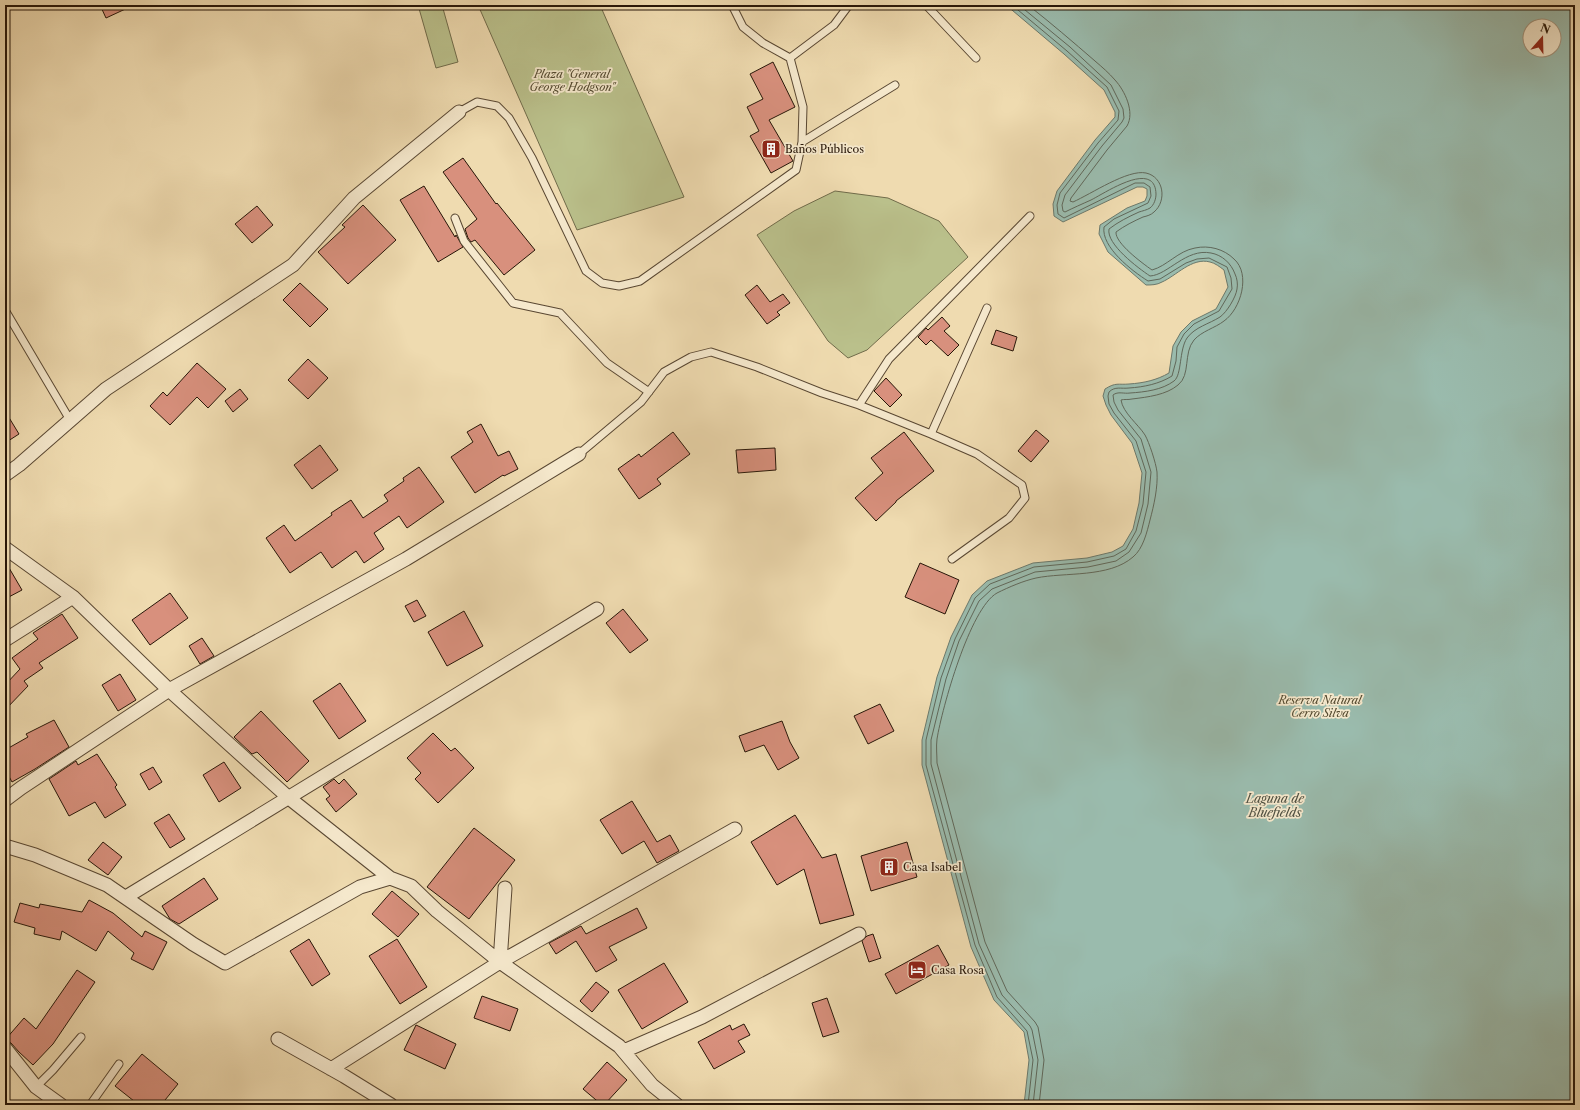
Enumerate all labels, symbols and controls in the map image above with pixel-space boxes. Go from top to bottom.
north arrow [1522,18,1562,58]
text: N [1539,20,1553,37]
park label: Plaza "General George Hodgson" [530,67,616,94]
building icon: Baños Públicos [760,138,782,160]
place label: Baños Públicos [785,142,864,156]
park label: Reserva Natural Cerro Silva [1277,693,1363,720]
water label: Laguna de Bluefields [1245,791,1305,820]
building icon: Casa Isabel [878,856,900,878]
place label: Casa Isabel [903,860,962,874]
hotel icon: Casa Rosa [906,959,928,981]
place label: Casa Rosa [931,963,984,977]

